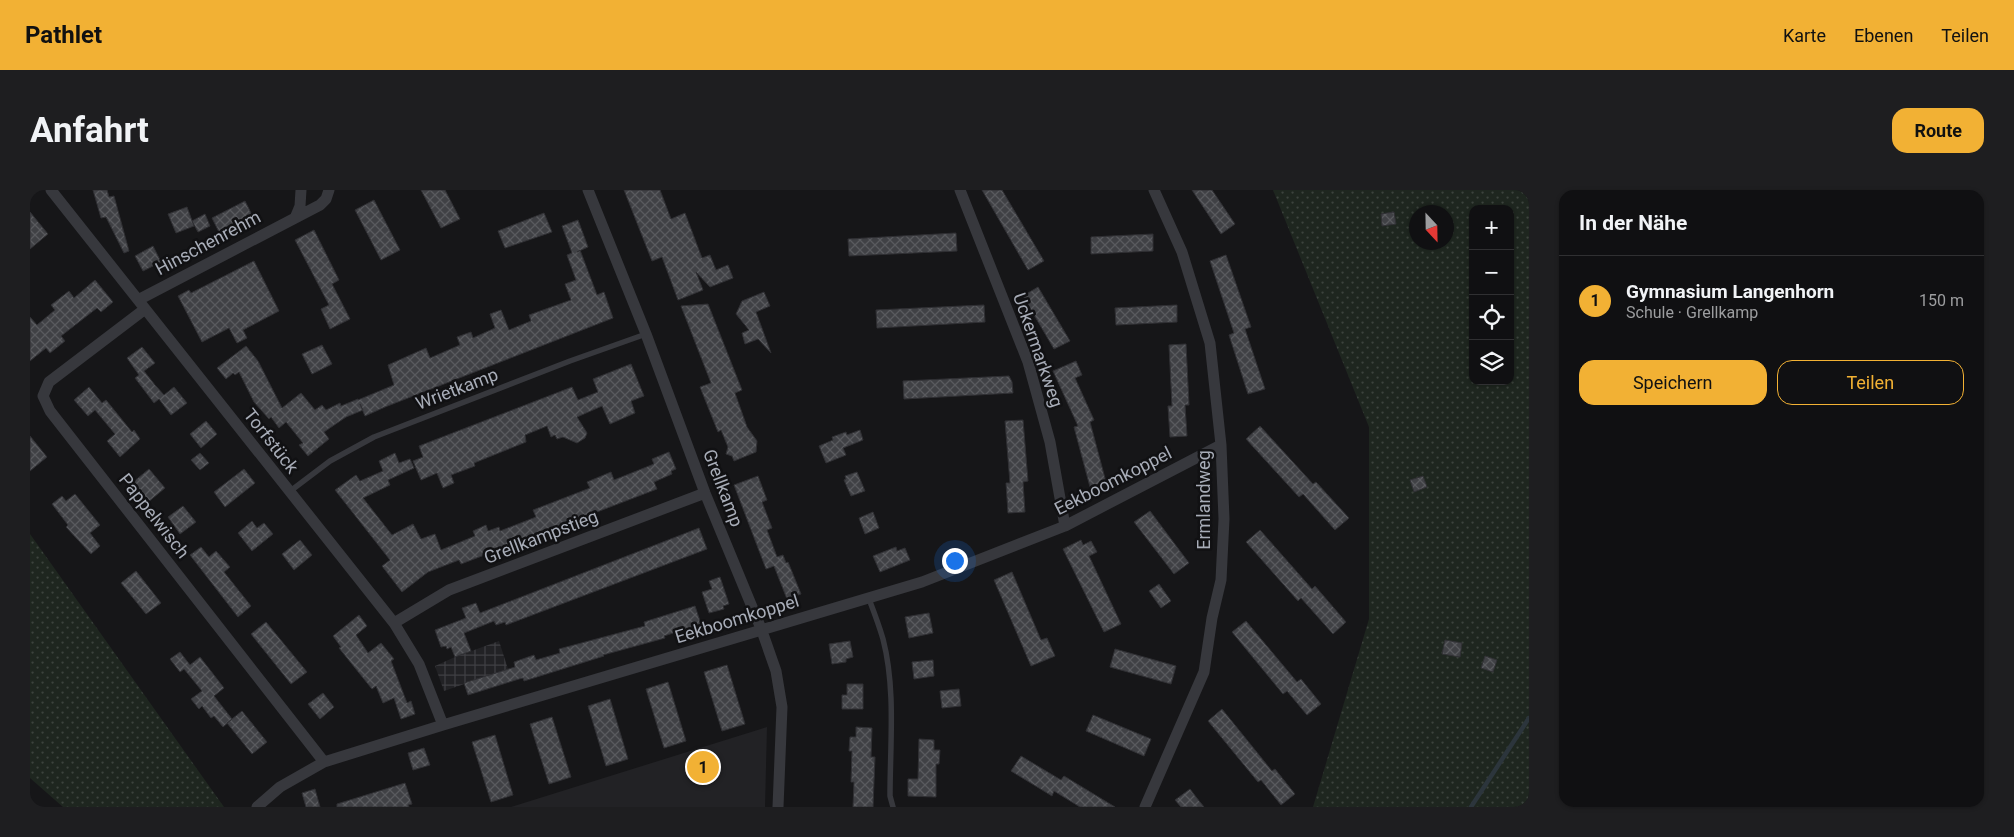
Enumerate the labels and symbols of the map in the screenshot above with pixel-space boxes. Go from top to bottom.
north arrow [1409,205,1454,250]
street label: Hinschenrehm [151,206,264,279]
street label: Uckermarkweg [1009,290,1068,410]
street label: Wrietkamp [413,363,501,414]
street label: Torfstück [240,404,304,478]
street label: Eekboomkoppel [1051,442,1175,519]
street label: Grellkamp [699,446,748,530]
street label: Ermlandweg [1193,450,1214,550]
street label: Pappelwisch [115,469,194,562]
street label: Grellkampstieg [481,505,601,568]
your location [942,548,968,574]
street label: Eekboomkoppel [672,590,801,647]
pin: 1 [687,748,719,786]

